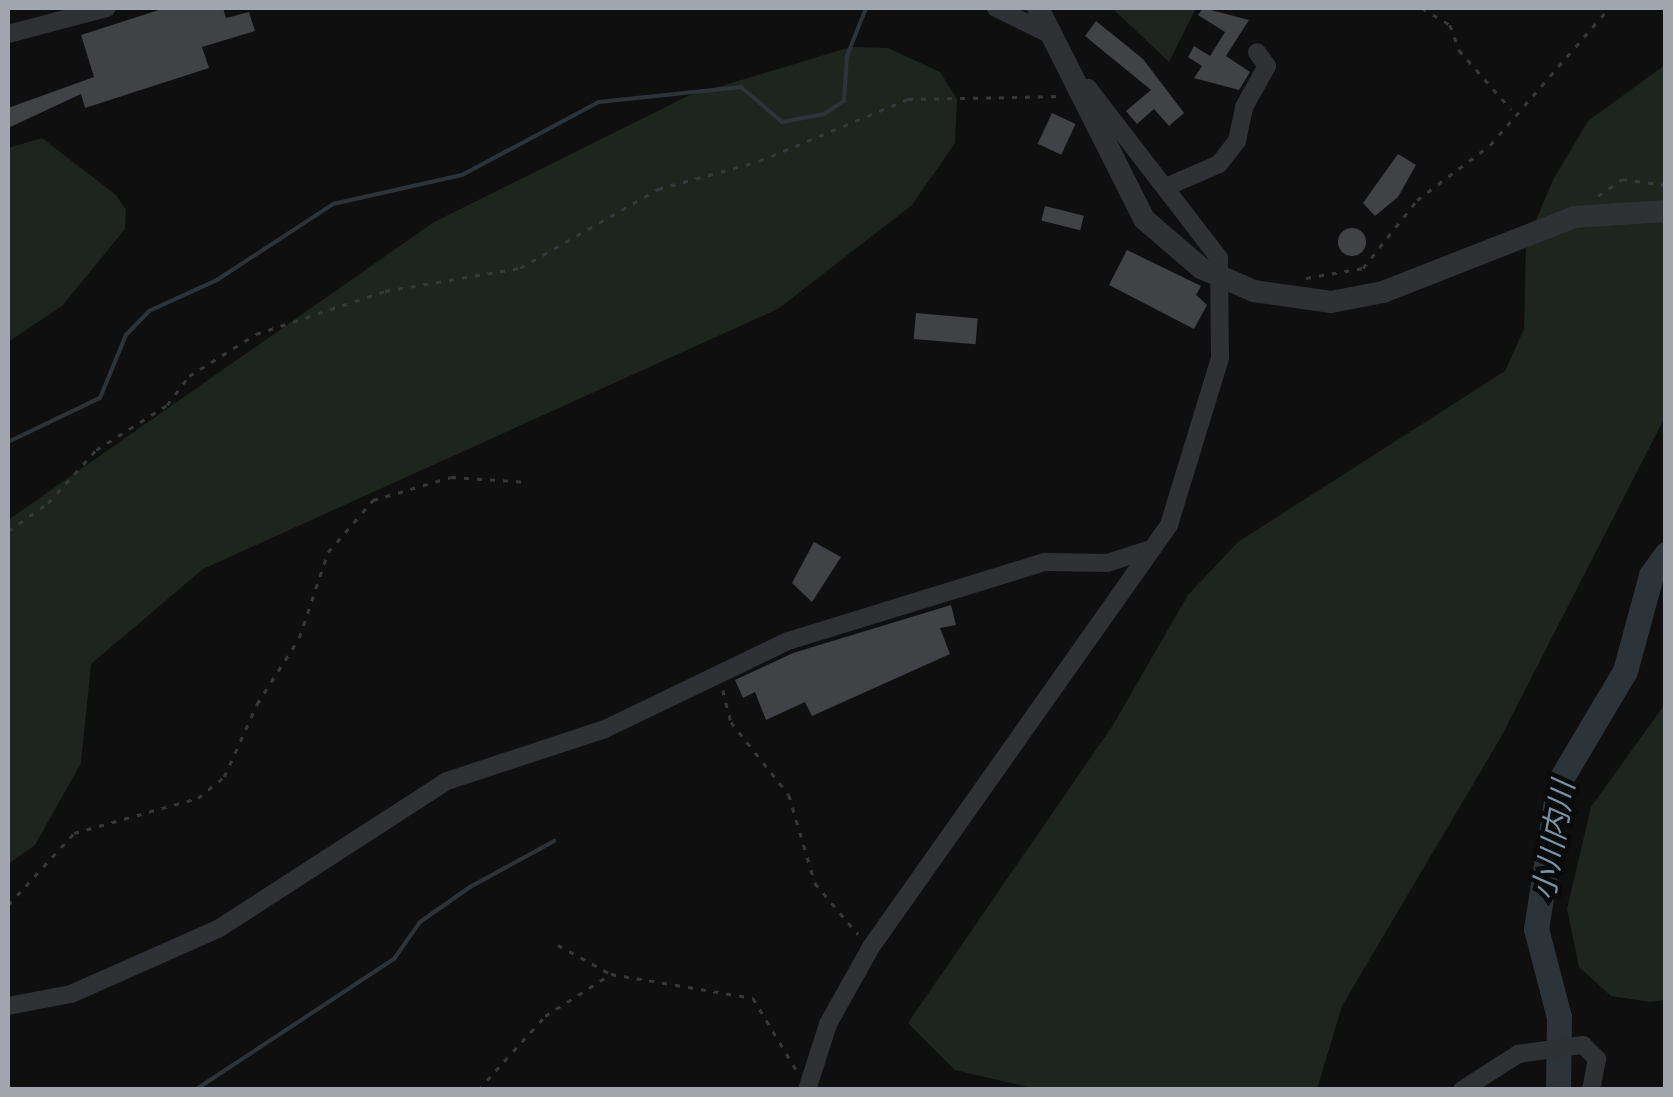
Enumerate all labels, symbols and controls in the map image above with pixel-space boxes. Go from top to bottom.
water label: 小川内川 [1524,778,1580,902]

